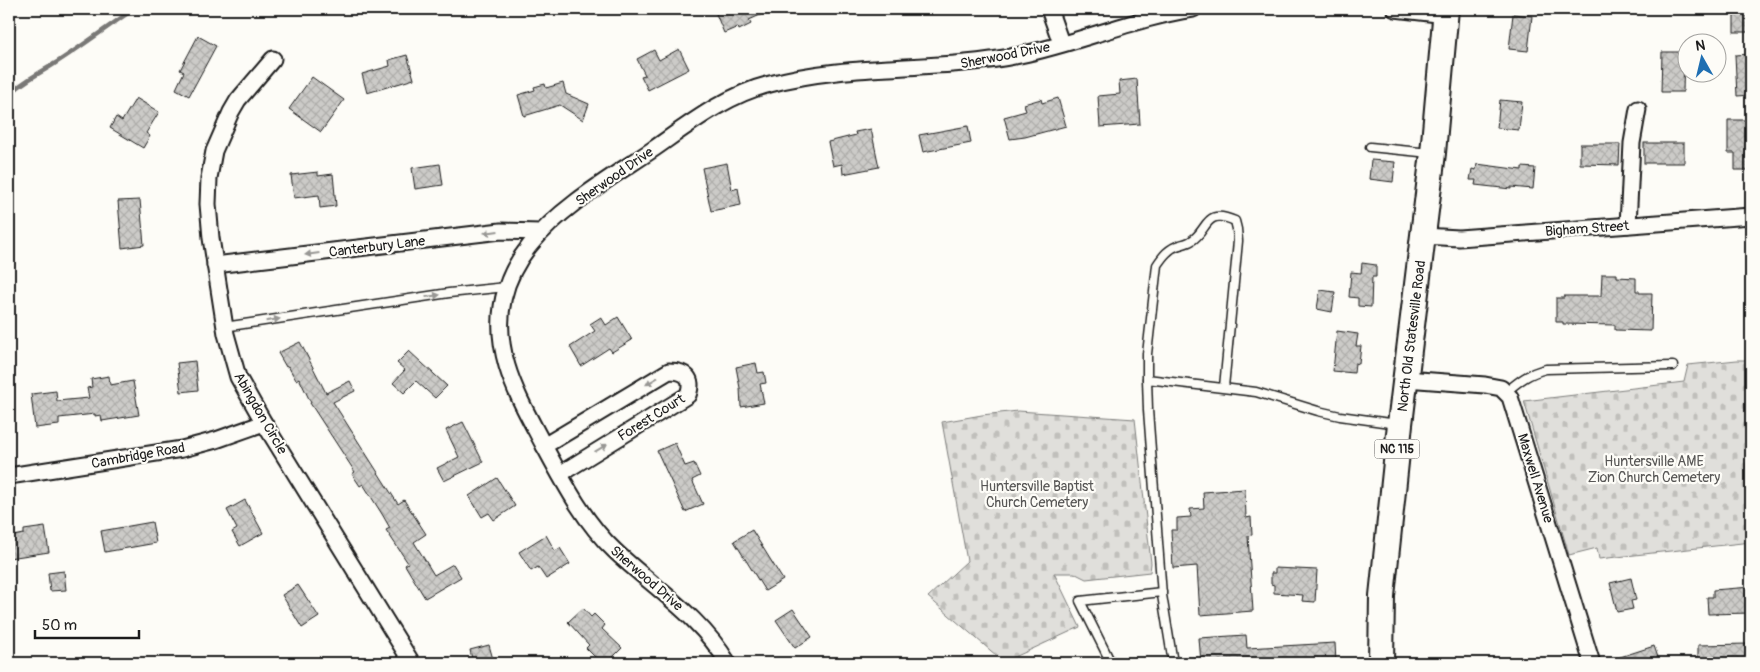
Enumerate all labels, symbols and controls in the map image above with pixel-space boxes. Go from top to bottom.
north arrow [1678,32,1728,82]
text: N [1694,37,1706,55]
street label: Sherwood Drive [959,38,1051,73]
street label: Sherwood Drive [572,143,656,209]
street label: Bigham Street [1544,217,1630,240]
one-way arrow [483,228,499,236]
street label: Canterbury Lane [328,232,426,261]
one-way arrow [304,250,320,258]
street label: North Old Statesville Road [1394,259,1429,413]
one-way arrow [426,292,442,300]
one-way arrow [265,315,281,323]
street label: Abingdon Circle [230,369,291,457]
one-way arrow [645,377,658,386]
street label: Forest Court [615,390,688,445]
street label: Maxwell Avenue [1514,431,1557,525]
street label: Cambridge Road [90,439,186,472]
road number: NC 115 [1374,439,1420,458]
one-way arrow [595,444,608,453]
park label: Huntersville AME Zion Church Cemetery [1588,453,1720,486]
park label: Huntersville Baptist Church Cemetery [980,478,1094,511]
street label: Sherwood Drive [607,542,687,615]
scale bar [35,607,139,639]
text: 50 m [42,616,77,635]

